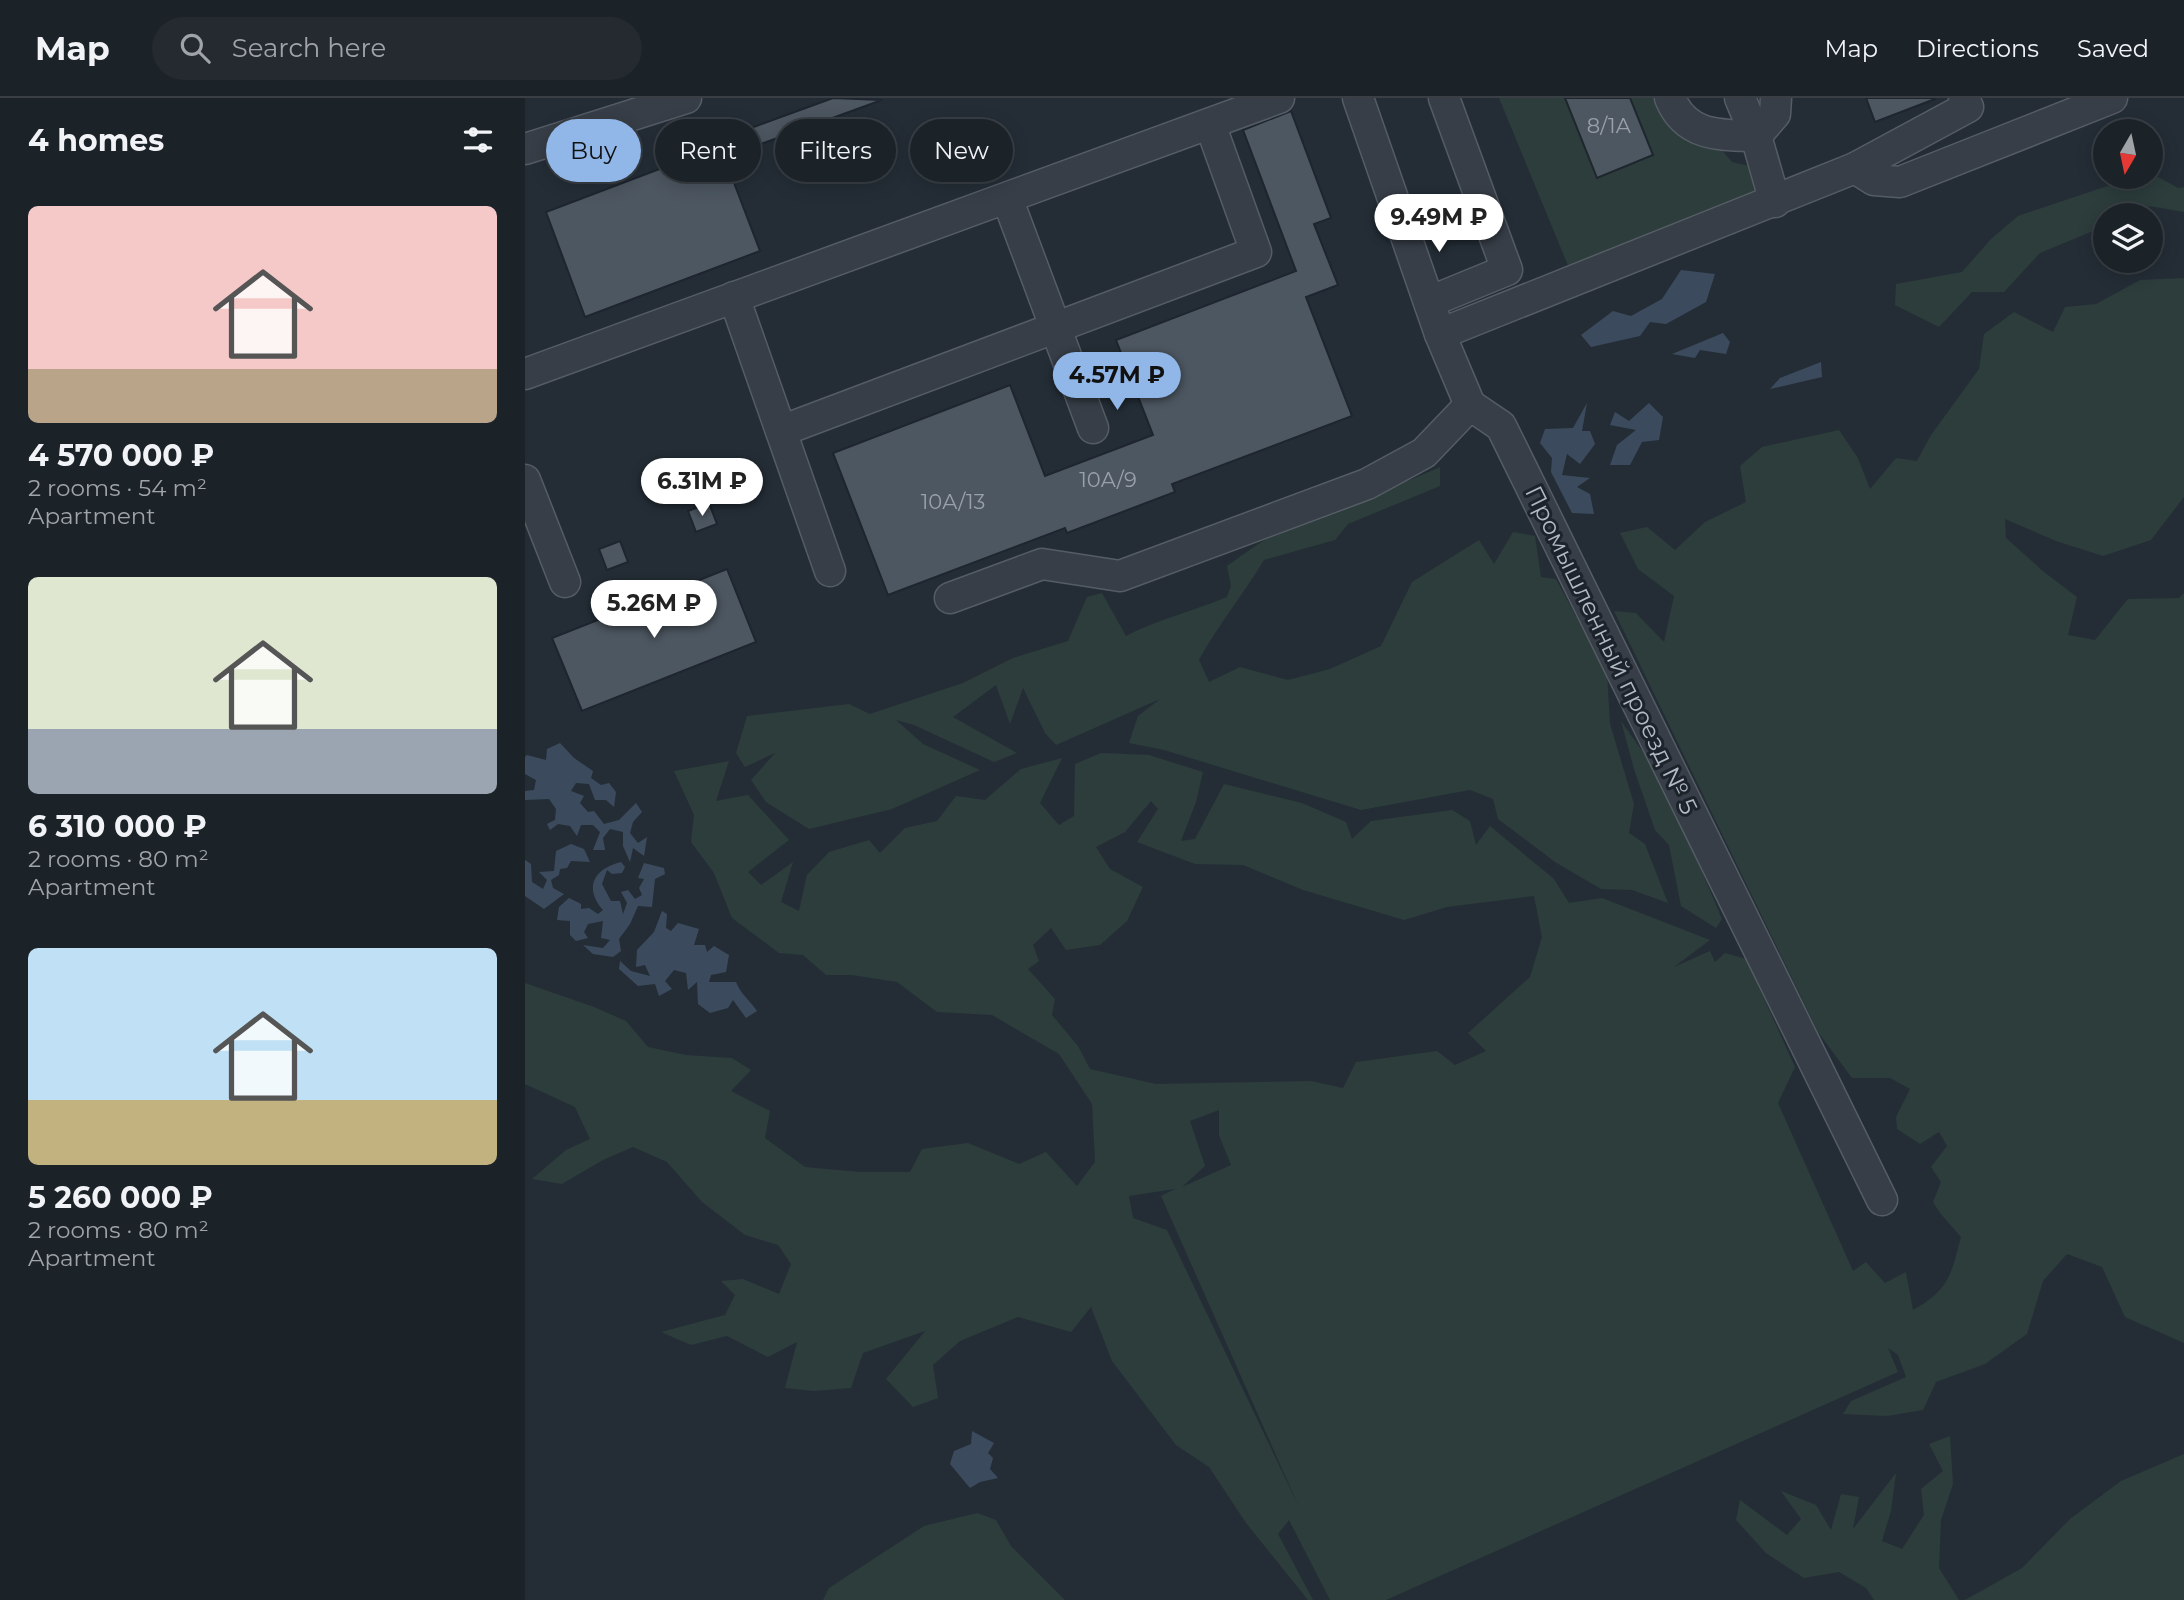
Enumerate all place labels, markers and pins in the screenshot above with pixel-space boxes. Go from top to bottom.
pin: 9.49M ₽ [1374,194,1504,254]
pin: 4.57M ₽ [1052,352,1182,412]
pin: 6.31M ₽ [637,458,767,518]
pin: 5.26M ₽ [589,580,719,640]

